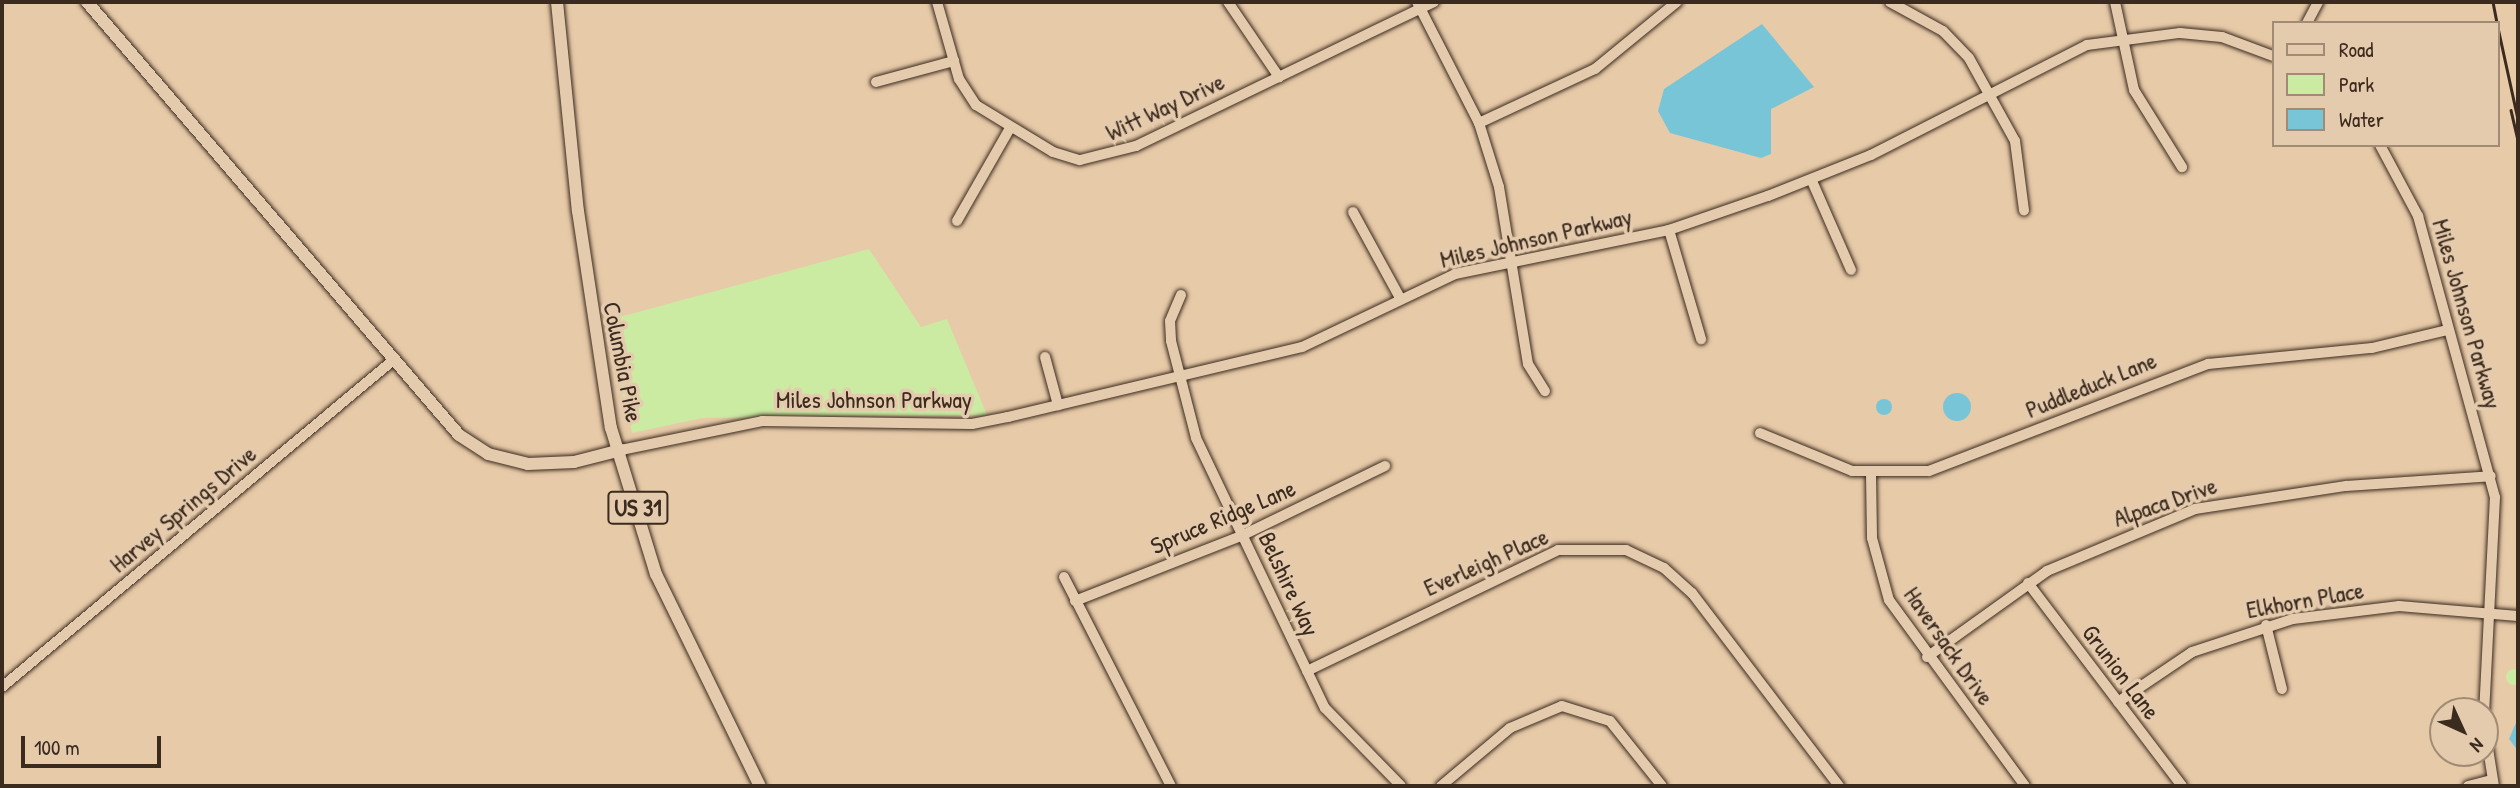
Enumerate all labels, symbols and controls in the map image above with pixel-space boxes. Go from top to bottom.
legend [2272,21,2499,147]
text: Road [2339,35,2373,64]
street label: Witt Way Drive [1101,67,1229,147]
text: Park [2339,70,2374,99]
text: Water [2339,105,2384,134]
street label: Miles Johnson Parkway [1437,202,1635,274]
street label: Miles Johnson Parkway [2426,216,2508,412]
street label: Columbia Pike [597,299,649,425]
street label: Puddleduck Lane [2021,346,2161,424]
street label: Miles Johnson Parkway [776,386,972,414]
street label: Harvey Springs Drive [104,439,262,579]
street label: Alpaca Drive [2110,471,2220,533]
street label: Spruce Ridge Lane [1146,474,1300,560]
road number: US 31 [606,488,670,528]
street label: Everleigh Place [1419,522,1553,602]
street label: Belshire Way [1252,527,1326,641]
street label: Elkhorn Place [2244,576,2366,624]
street label: Haversack Drive [1898,581,2000,711]
street label: Grunion Lane [2076,619,2166,725]
north arrow [2429,697,2499,767]
scale bar [24,722,164,766]
text: 100 m [34,733,80,762]
text: N [2465,733,2490,758]

